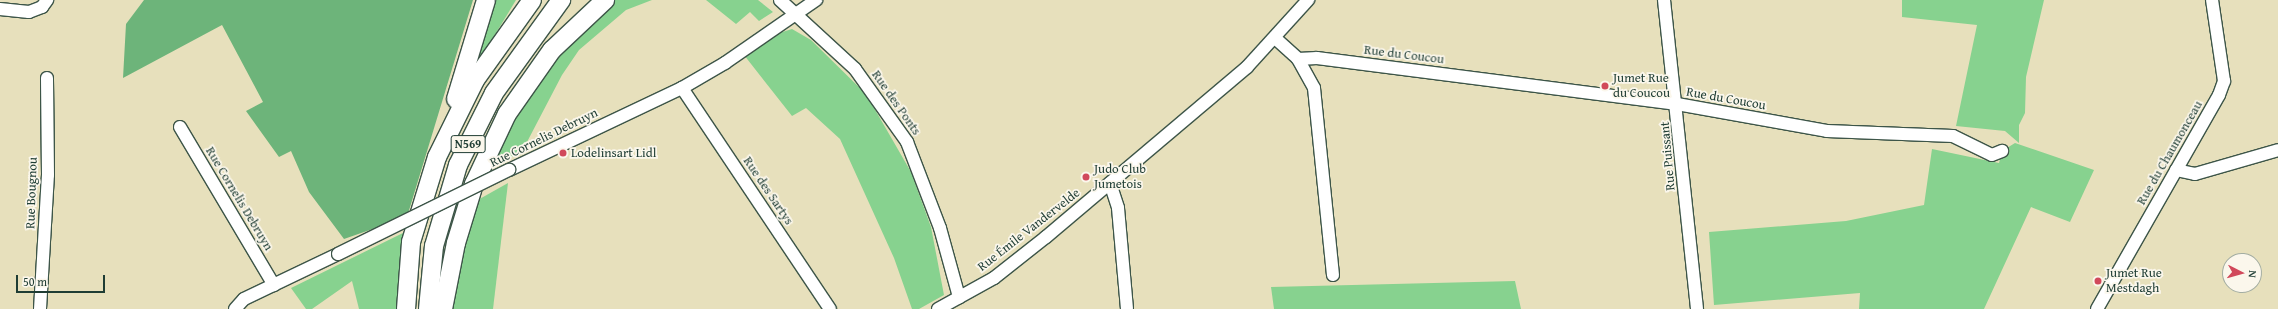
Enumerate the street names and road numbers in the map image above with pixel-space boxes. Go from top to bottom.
street label: Rue du Coucou [1363,42,1445,68]
street label: Rue des Ponts [868,68,924,138]
street label: Rue du Coucou [1685,84,1767,114]
street label: Rue du Chaumonceau [2134,98,2206,208]
street label: Rue Cornelis Debruyn [487,105,601,171]
street label: Rue Puissant [1657,121,1679,191]
road number: N569 [450,134,486,154]
street label: Rue Cornelis Debruyn [202,144,276,254]
street label: Rue des Sartys [740,154,796,228]
street label: Rue Bougnou [23,157,41,229]
street label: Rue Émile Vandervelde [975,185,1083,275]

